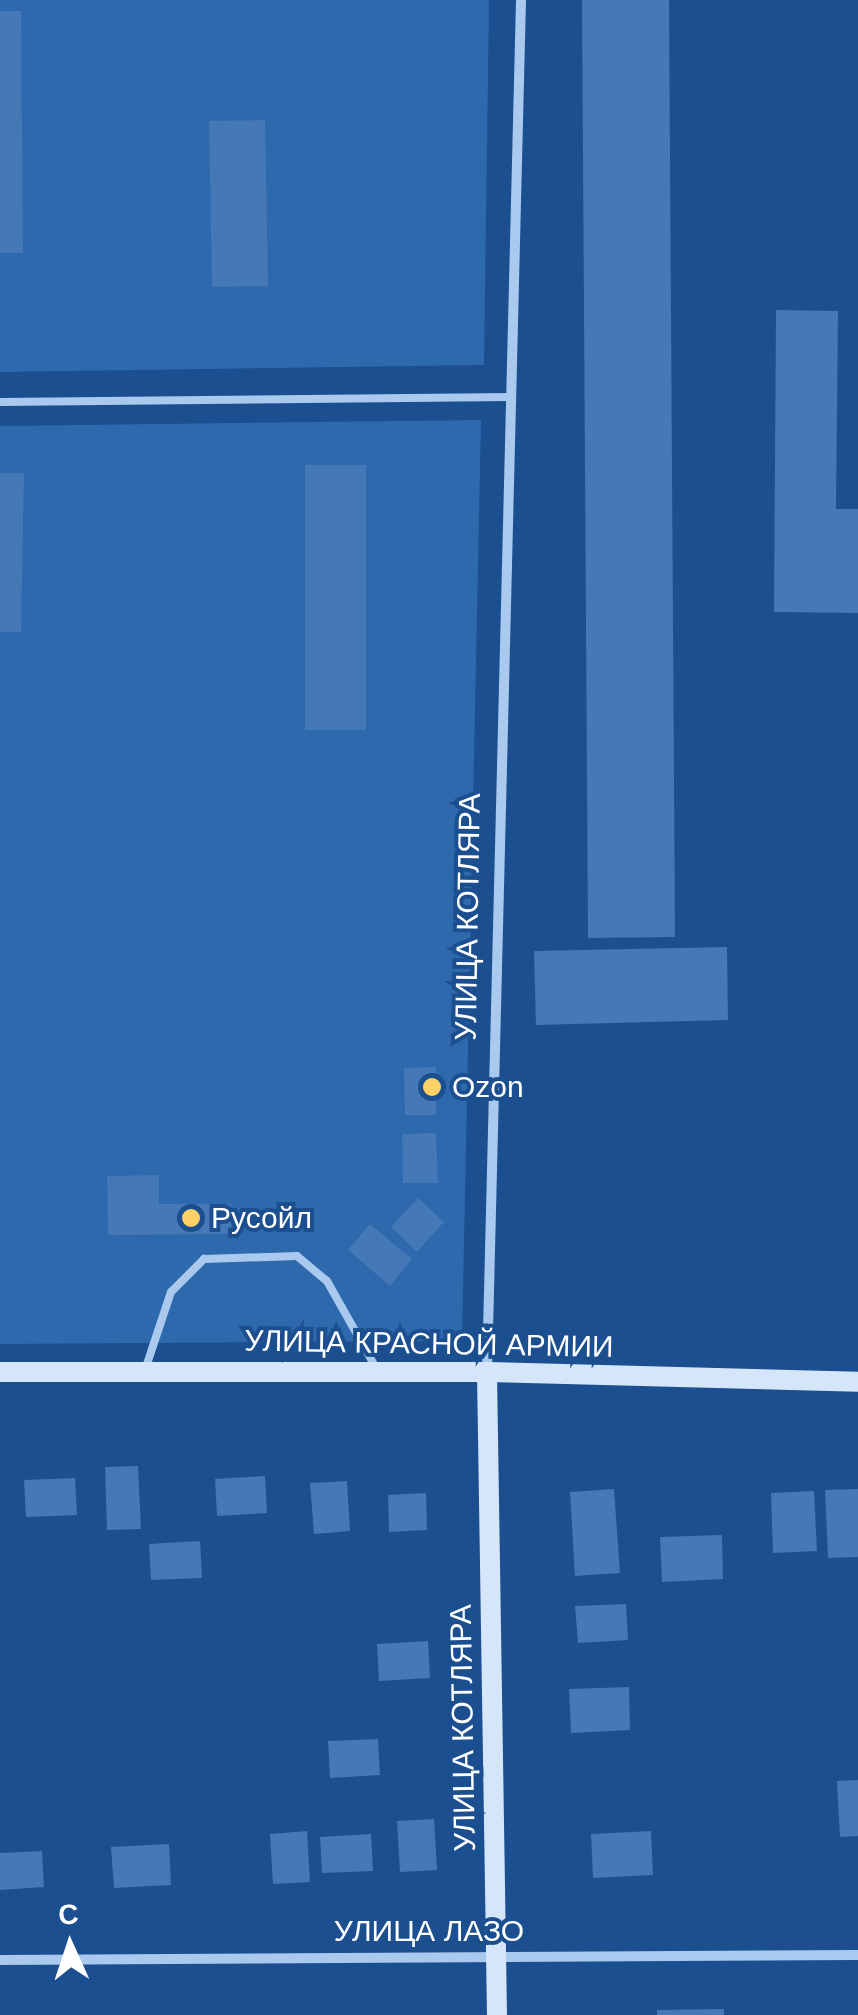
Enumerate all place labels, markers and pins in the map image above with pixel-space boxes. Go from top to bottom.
place label: Ozon [452,1069,524,1105]
marker: Ozon [421,1076,443,1098]
place label: Русойл [211,1200,312,1236]
marker: Русойл [180,1207,202,1229]

